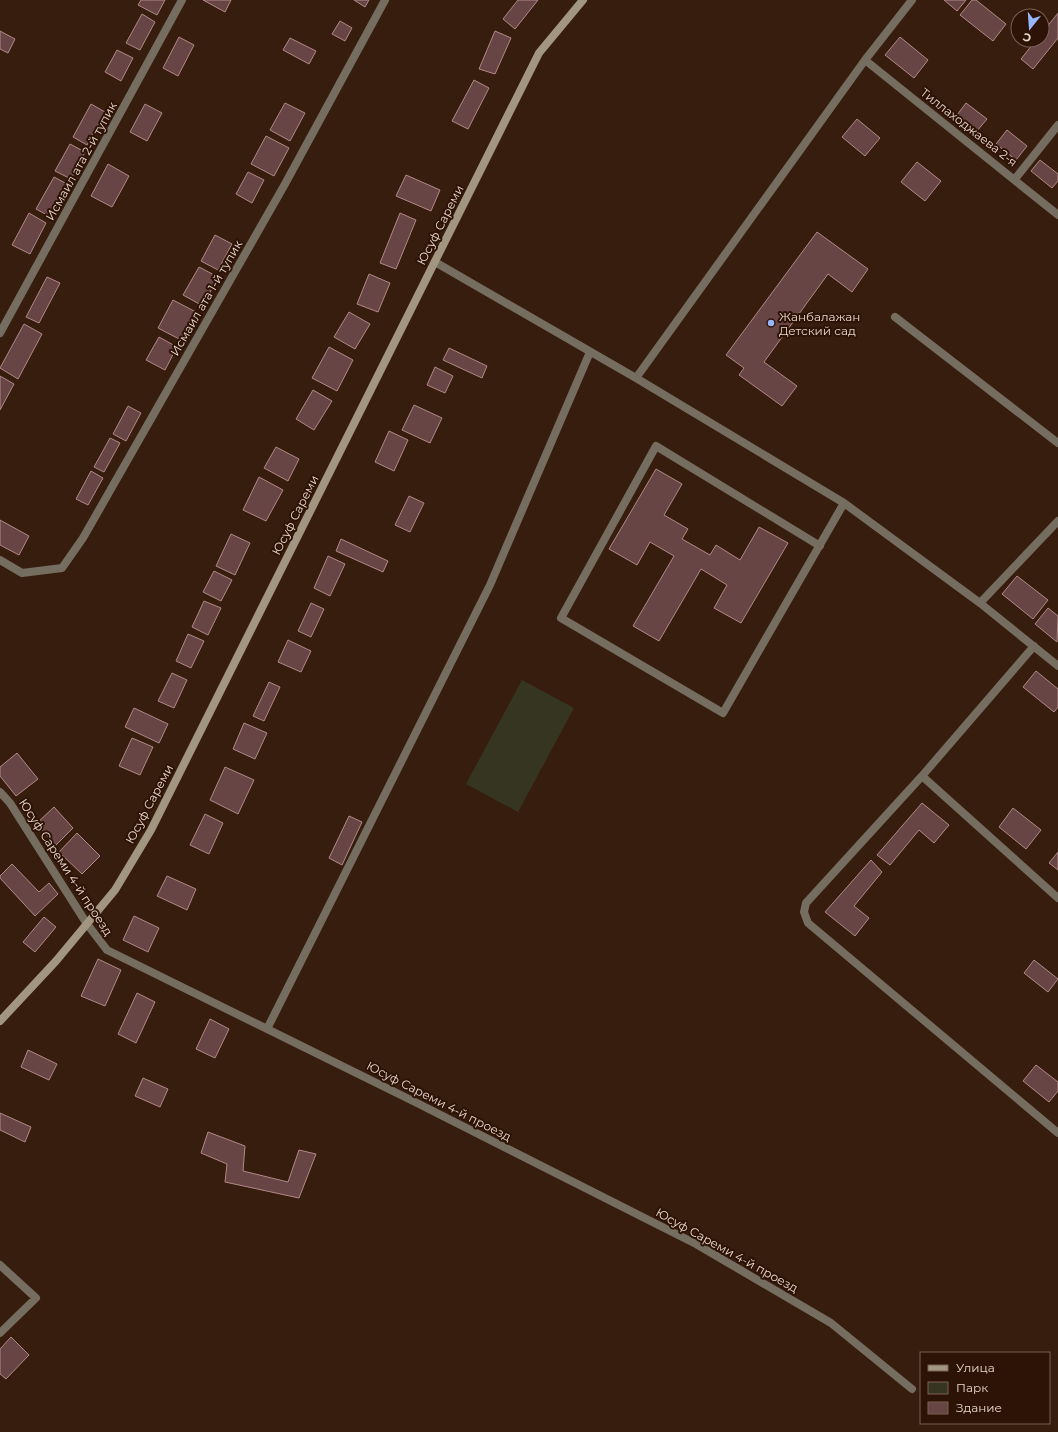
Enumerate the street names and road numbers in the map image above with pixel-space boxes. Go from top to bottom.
street label: Тиллаходжаева 2-я [918,85,1020,169]
street label: Исмаил ата 2-й тупик [42,99,120,223]
street label: Юсуф Сареми [413,183,467,267]
street label: Исмаил ата 1-й тупик [167,238,245,358]
street label: Юсуф Сареми [268,473,322,557]
street label: Юсуф Сареми [122,762,176,846]
street label: Юсуф Сареми 4-й проезд [16,796,116,939]
street label: Юсуф Сареми 4-й проезд [364,1058,514,1144]
street label: Юсуф Сареми 4-й проезд [653,1205,801,1296]

